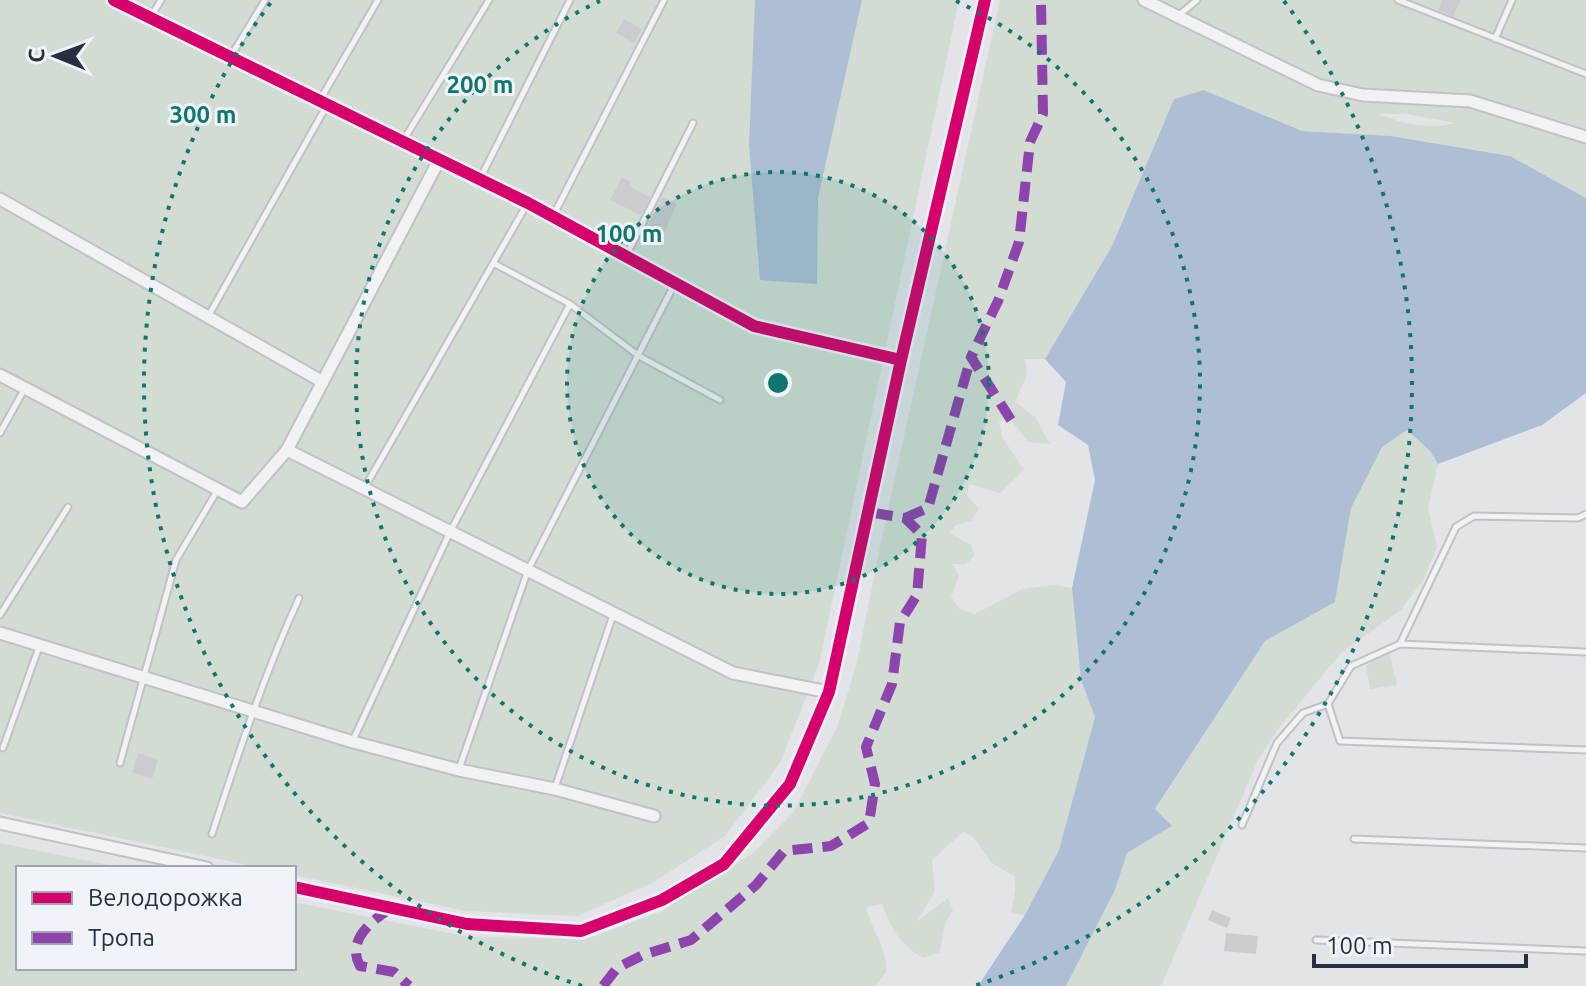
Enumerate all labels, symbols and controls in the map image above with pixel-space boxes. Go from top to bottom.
north arrow [16,16,96,96]
text: С [23,48,48,63]
text: 200 m [447,71,513,98]
text: 300 m [170,101,236,128]
text: 100 m [596,220,662,247]
centre of rings [764,369,792,397]
legend [16,866,296,970]
text: Велодорожка [88,884,243,911]
scale bar [1314,918,1526,968]
text: Тропа [88,924,155,951]
text: 100 m [1326,932,1393,959]

